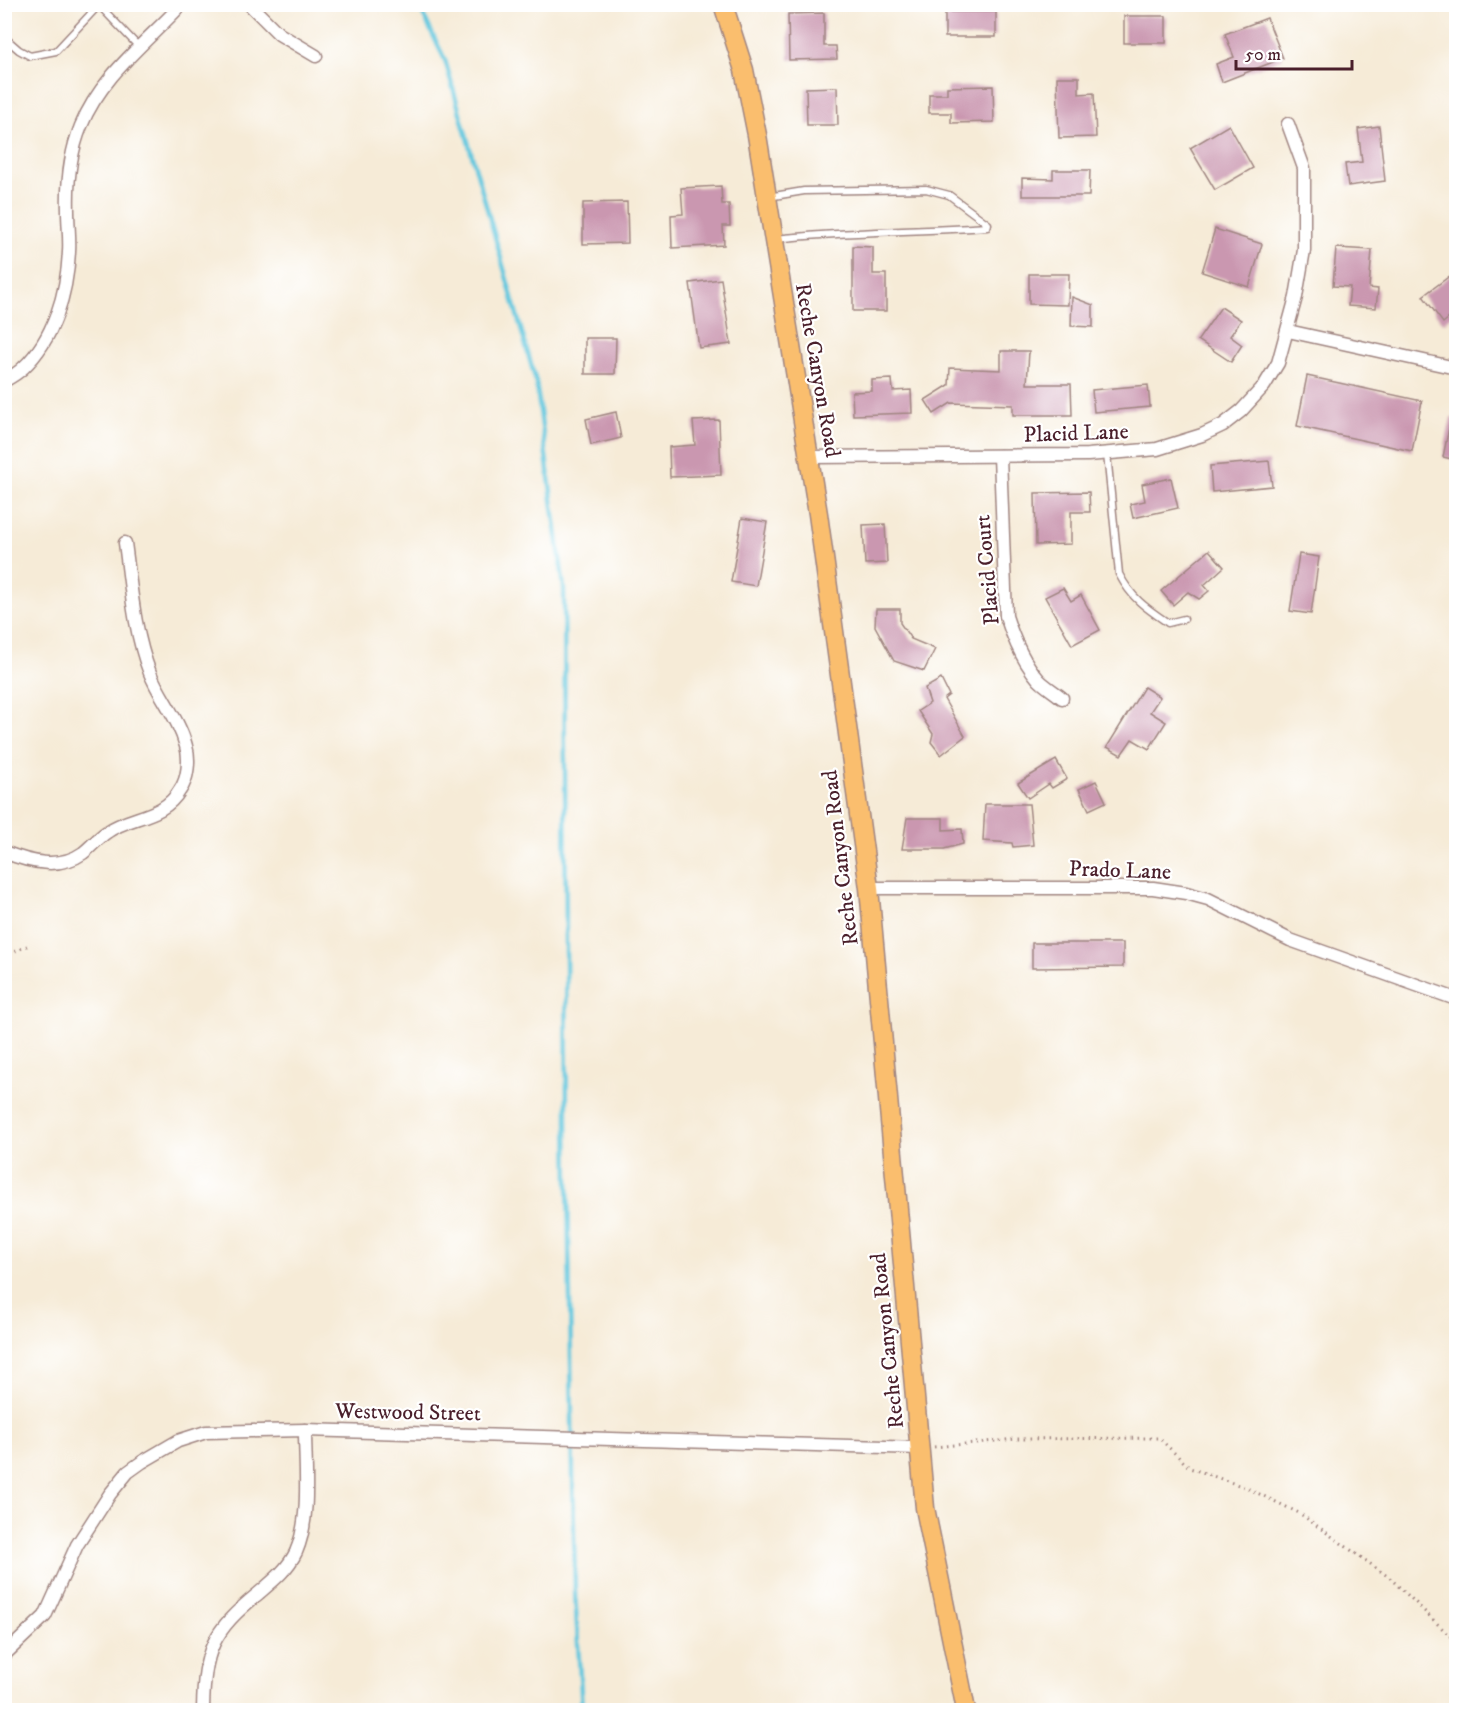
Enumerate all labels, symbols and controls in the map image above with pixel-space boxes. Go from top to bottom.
scale bar [1236,33,1352,71]
text: 50 m [1245,44,1281,66]
street label: Reche Canyon Road [789,281,846,460]
street label: Placid Lane [1023,418,1129,449]
street label: Placid Court [969,514,1006,626]
street label: Reche Canyon Road [816,769,865,947]
street label: Prado Lane [1068,855,1172,886]
street label: Reche Canyon Road [865,1252,910,1430]
street label: Westwood Street [334,1398,481,1427]

